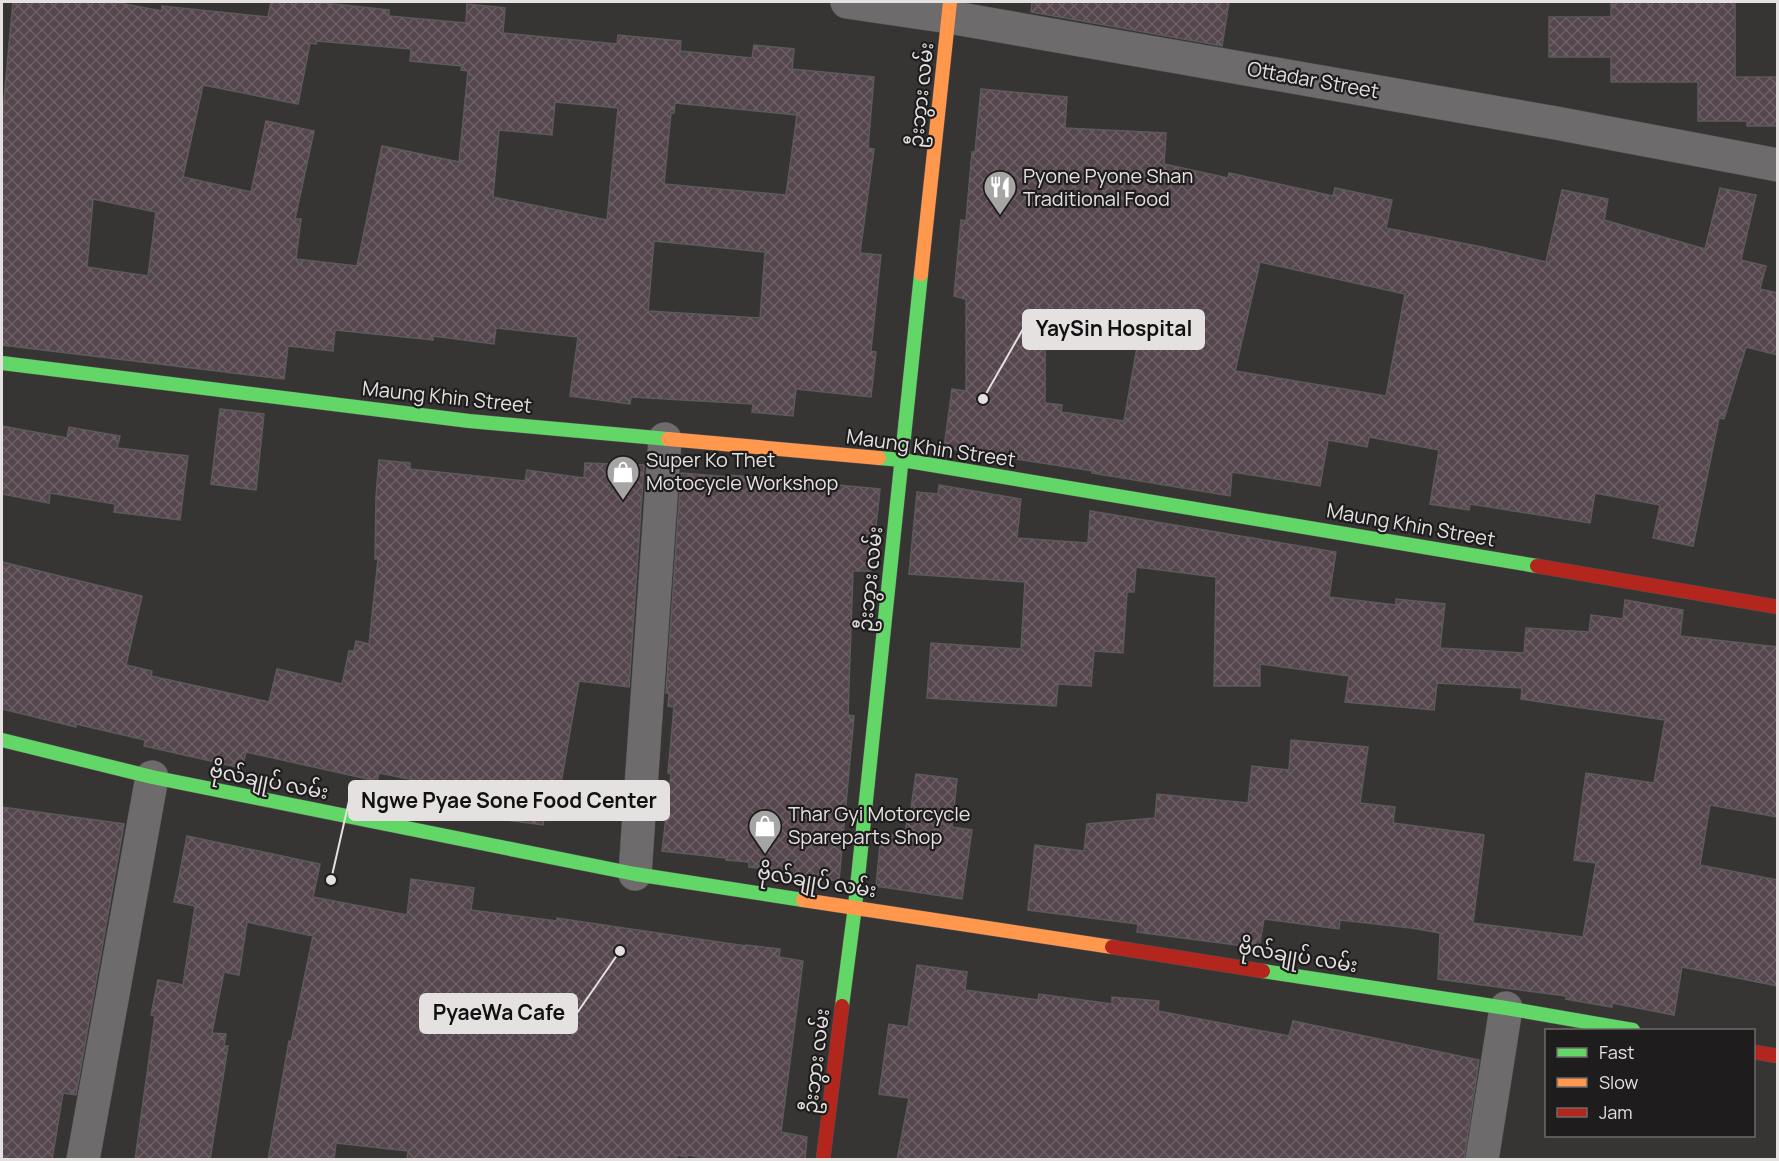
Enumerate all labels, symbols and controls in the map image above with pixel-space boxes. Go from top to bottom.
street label: ဦးဘွား လမ်း [902,41,942,149]
street label: Ottadar Street [1245,55,1381,104]
place label: Pyone Pyone Shan Traditional Food [1023,162,1193,212]
restaurant icon: Pyone Pyone Shan Traditional Food [982,169,1018,216]
callout: YaySin Hospital [1023,310,1204,349]
text: YaySin Hospital [1036,314,1192,342]
street label: Maung Khin Street [361,374,533,419]
street label: Maung Khin Street [845,422,1017,473]
place label: Super Ko Thet Motocycle Workshop [646,446,839,496]
shop icon: Super Ko Thet Motocycle Workshop [605,454,641,501]
street label: Maung Khin Street [1325,496,1497,553]
street label: ဦးဘွား လမ်း [851,525,891,633]
street label: ဗိုလ်ချုပ် လမ်း [207,756,331,809]
callout: Ngwe Pyae Sone Food Center [349,781,669,820]
text: Ngwe Pyae Sone Food Center [361,786,657,814]
place label: Thar Gyi Motorcycle Spareparts Shop [788,800,971,850]
shop icon: Thar Gyi Motorcycle Spareparts Shop [747,808,783,855]
street label: ဗိုလ်ချုပ် လမ်း [755,858,879,907]
street label: ဗိုလ်ချုပ် လမ်း [1236,933,1360,982]
callout: PyaeWa Cafe [420,994,577,1033]
text: PyaeWa Cafe [433,998,565,1026]
street label: ဦးဘွား လမ်း [796,1007,838,1115]
legend [1545,1029,1755,1137]
text: Fast [1599,1040,1634,1064]
text: Slow [1599,1070,1639,1094]
text: Jam [1599,1100,1633,1124]

